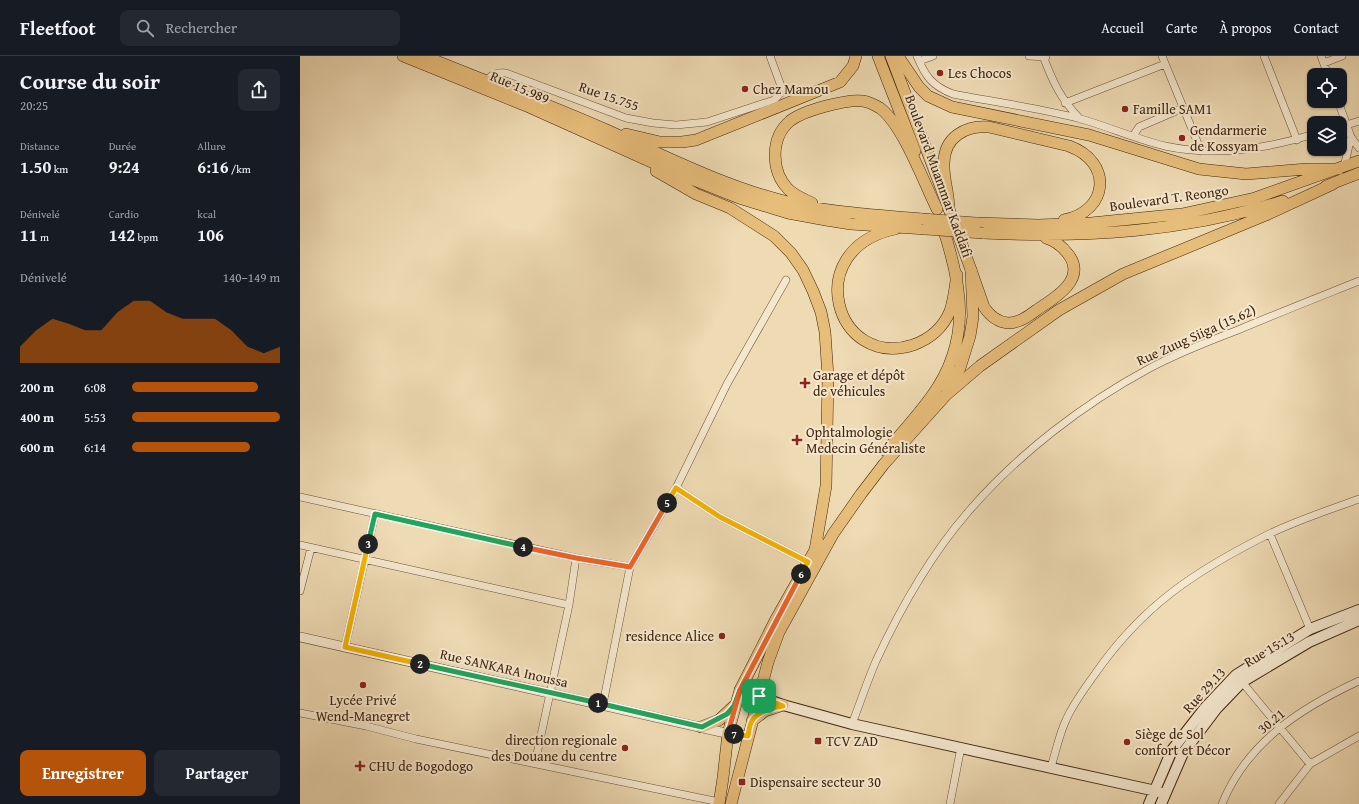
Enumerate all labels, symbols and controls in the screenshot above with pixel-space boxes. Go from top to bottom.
search box [120,10,400,46]
text: Fleetfoot [20,14,96,42]
icon: search [134,17,156,39]
text: Rechercher [166,17,237,38]
text: Accueil [1101,18,1144,38]
text: Carte [1166,18,1198,38]
text: À propos [1220,18,1272,38]
text: Contact [1294,18,1339,38]
place label: Les Chocos [948,63,1012,83]
text: Course du soir [20,65,160,97]
street label: Rue 15.989 [487,66,553,108]
marker: Les Chocos [935,68,945,78]
map controls [1307,68,1347,156]
button: locate [1307,68,1347,108]
button: share [238,69,280,111]
street label: Rue 15.755 [576,76,642,116]
place label: Chez Mamou [753,79,829,99]
marker: Chez Mamou [740,84,750,94]
street label: Boulevard Muammar Kaddafi [900,92,978,261]
text: 20:25 [20,96,48,115]
place label: Famille SAM1 [1133,99,1212,119]
marker: Famille SAM1 [1120,104,1130,114]
button: layers [1307,116,1347,156]
place label: Gendarmerie de Kossyam [1190,120,1267,156]
marker: Gendarmerie de Kossyam [1177,133,1187,143]
text: Distance [20,138,59,154]
text: Durée [109,138,136,154]
text: Allure [197,138,226,154]
text: 1.50 [20,154,51,179]
text: 9:24 [109,154,140,179]
text: 6:16 [197,154,229,179]
text: km [51,161,68,177]
text: /km [229,161,251,177]
street label: Boulevard T. Reongo [1108,180,1230,216]
text: Dénivelé [20,206,60,222]
text: Cardio [109,206,139,222]
text: kcal [197,206,216,222]
text: 11 [20,222,38,247]
text: 142 [109,222,135,247]
text: 106 [197,222,224,247]
text: m [38,229,49,245]
text: bpm [135,229,158,245]
text: Dénivelé [20,268,67,287]
text: 140–149 m [223,268,280,287]
street label: Rue Zuug Siiga (15.62) [1133,300,1259,370]
place label: Garage et dépôt de véhicules [813,365,905,401]
text: 200 m [20,378,54,397]
text: 6:08 [84,378,106,397]
marker: Garage et dépôt de véhicules [800,378,810,388]
text: 400 m [20,408,54,427]
text: 5:53 [84,408,106,427]
place label: Ophtalmologie Medecin Généraliste [806,422,926,458]
marker: Ophtalmologie Medecin Généraliste [791,434,803,446]
text: 600 m [20,438,54,457]
text: 6:14 [84,438,106,457]
pin: 5 [657,493,677,513]
text: 5 [664,495,670,511]
pin: 3 [358,534,378,554]
text: 3 [365,536,371,552]
pin: 4 [513,537,533,557]
text: 4 [520,539,526,555]
pin: 6 [791,564,811,584]
text: 6 [798,566,804,582]
place label: residence Alice [625,626,714,646]
street label: Rue 15.13 [1240,626,1298,672]
marker: residence Alice [717,631,727,641]
street label: Rue SANKARA Inoussa [438,644,570,693]
pin: 2 [410,654,430,674]
text: 2 [417,656,423,672]
street label: Rue 29.13 [1178,663,1230,717]
pin [742,679,776,713]
marker: Lycée Privé Wend-Manegret [358,680,368,690]
icon: arrive [748,685,770,707]
place label: Lycée Privé Wend-Manegret [316,690,410,726]
pin: 1 [588,693,608,713]
text: 1 [595,695,601,711]
street label: 30.21 [1253,704,1289,738]
pin: 7 [724,724,744,744]
place label: Siège de Sol confort et Décor [1135,724,1231,760]
text: 7 [731,726,737,742]
place label: direction regionale des Douane du centre [491,730,617,766]
place label: TCV ZAD [826,731,878,751]
marker: TCV ZAD [813,736,823,746]
marker: Siège de Sol confort et Décor [1122,737,1132,747]
marker: direction regionale des Douane du centre [620,743,630,753]
button: Enregistrer [20,750,146,796]
button: Partager [154,750,280,796]
place label: CHU de Bogodogo [369,756,473,776]
marker: CHU de Bogodogo [354,760,366,772]
place label: Dispensaire secteur 30 [750,772,881,792]
marker: Dispensaire secteur 30 [737,777,747,787]

